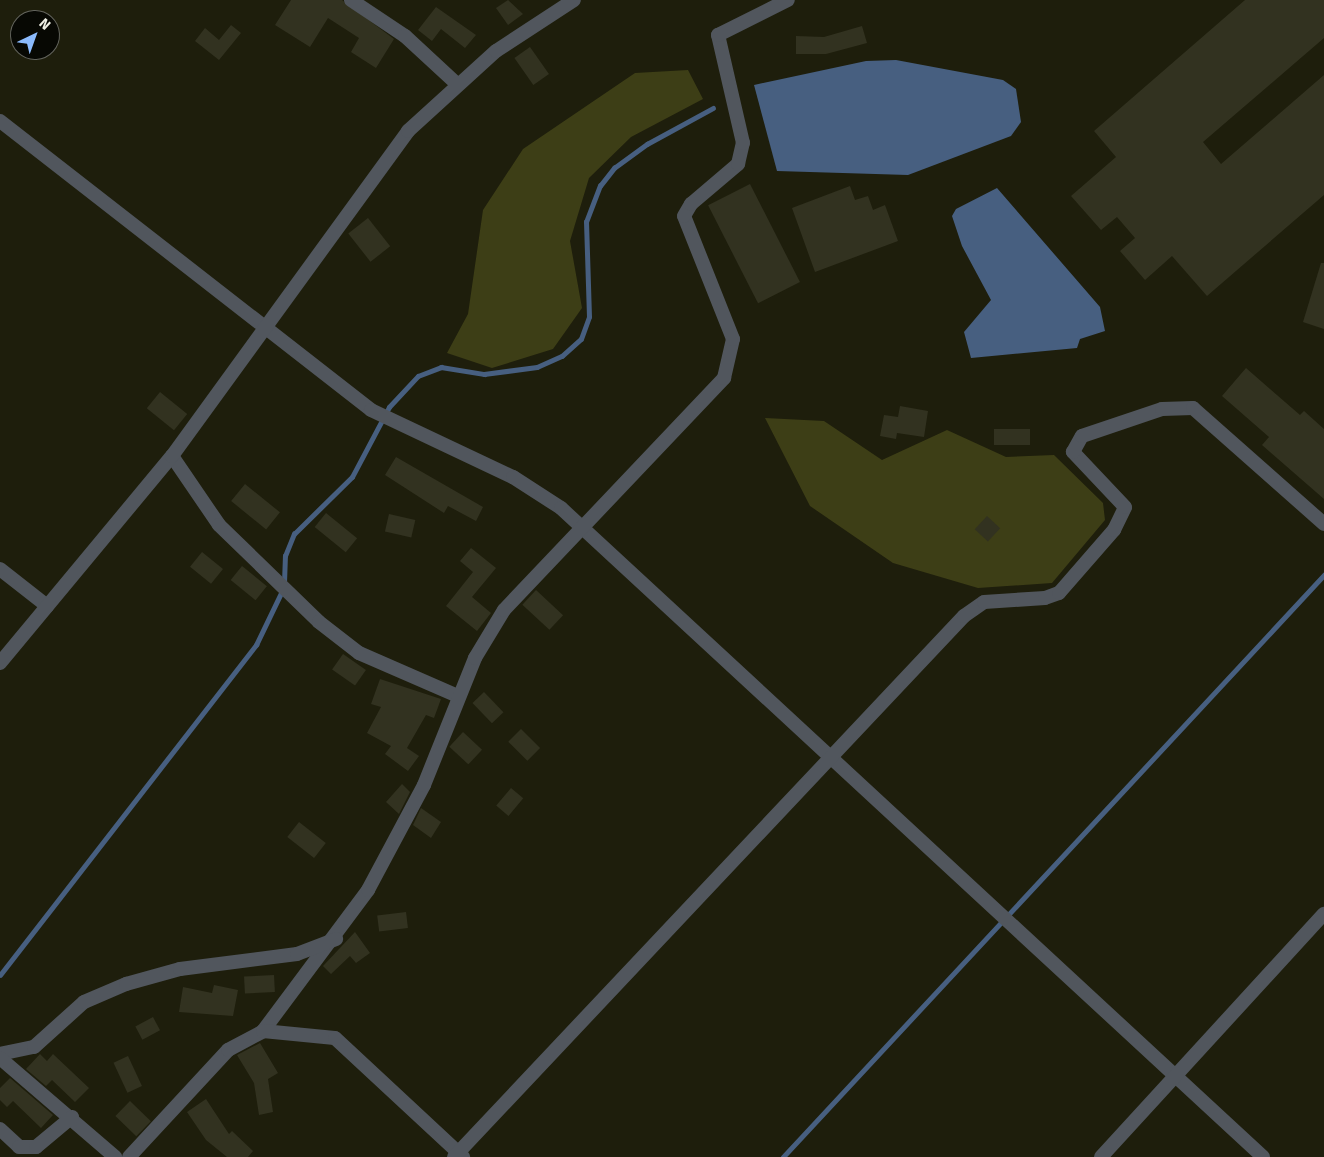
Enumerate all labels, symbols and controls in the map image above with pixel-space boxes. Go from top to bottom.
north arrow [10,10,60,60]
text: N [36,15,54,34]

